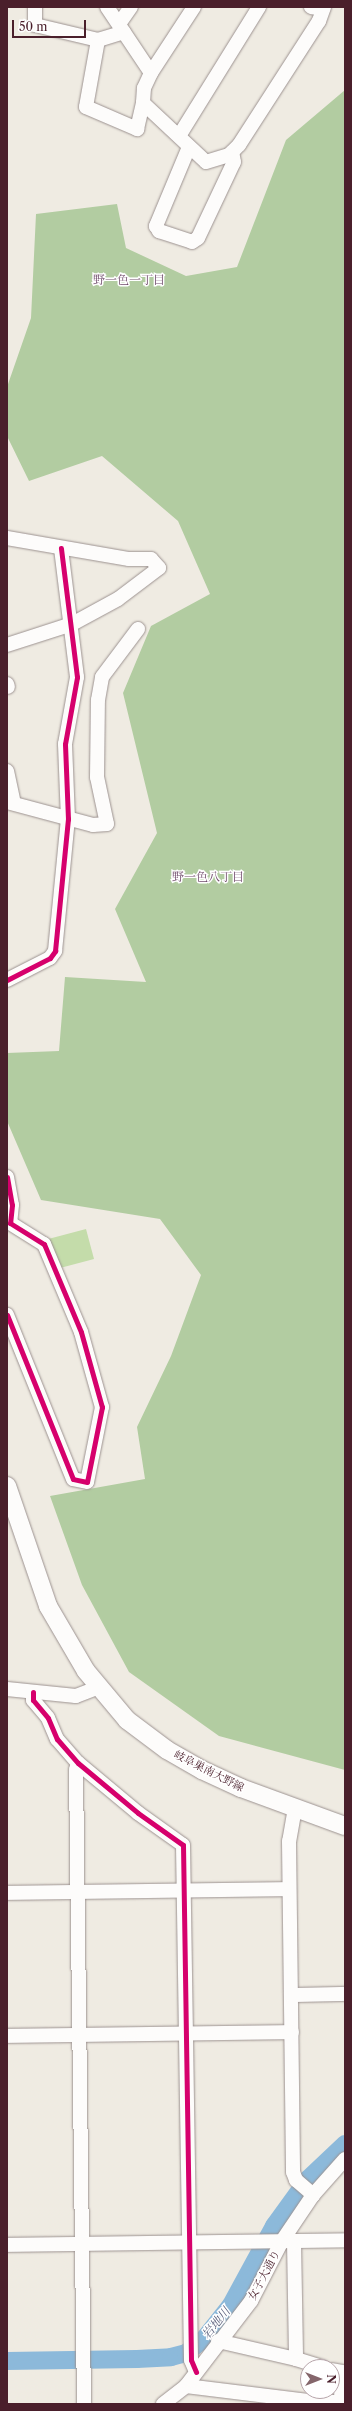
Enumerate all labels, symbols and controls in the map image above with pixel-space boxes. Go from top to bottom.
scale bar [14,12,88,38]
text: 50 m [19,19,48,34]
district label: 野一色一丁目 [93,273,165,287]
district label: 野一色八丁目 [172,870,244,884]
street label: 岐阜巣南大野線 [172,1748,246,1794]
street label: 女子大通り [245,2248,283,2302]
water label: 岩地川 [199,2304,233,2342]
north arrow [300,2359,340,2399]
text: N [324,2374,338,2384]

